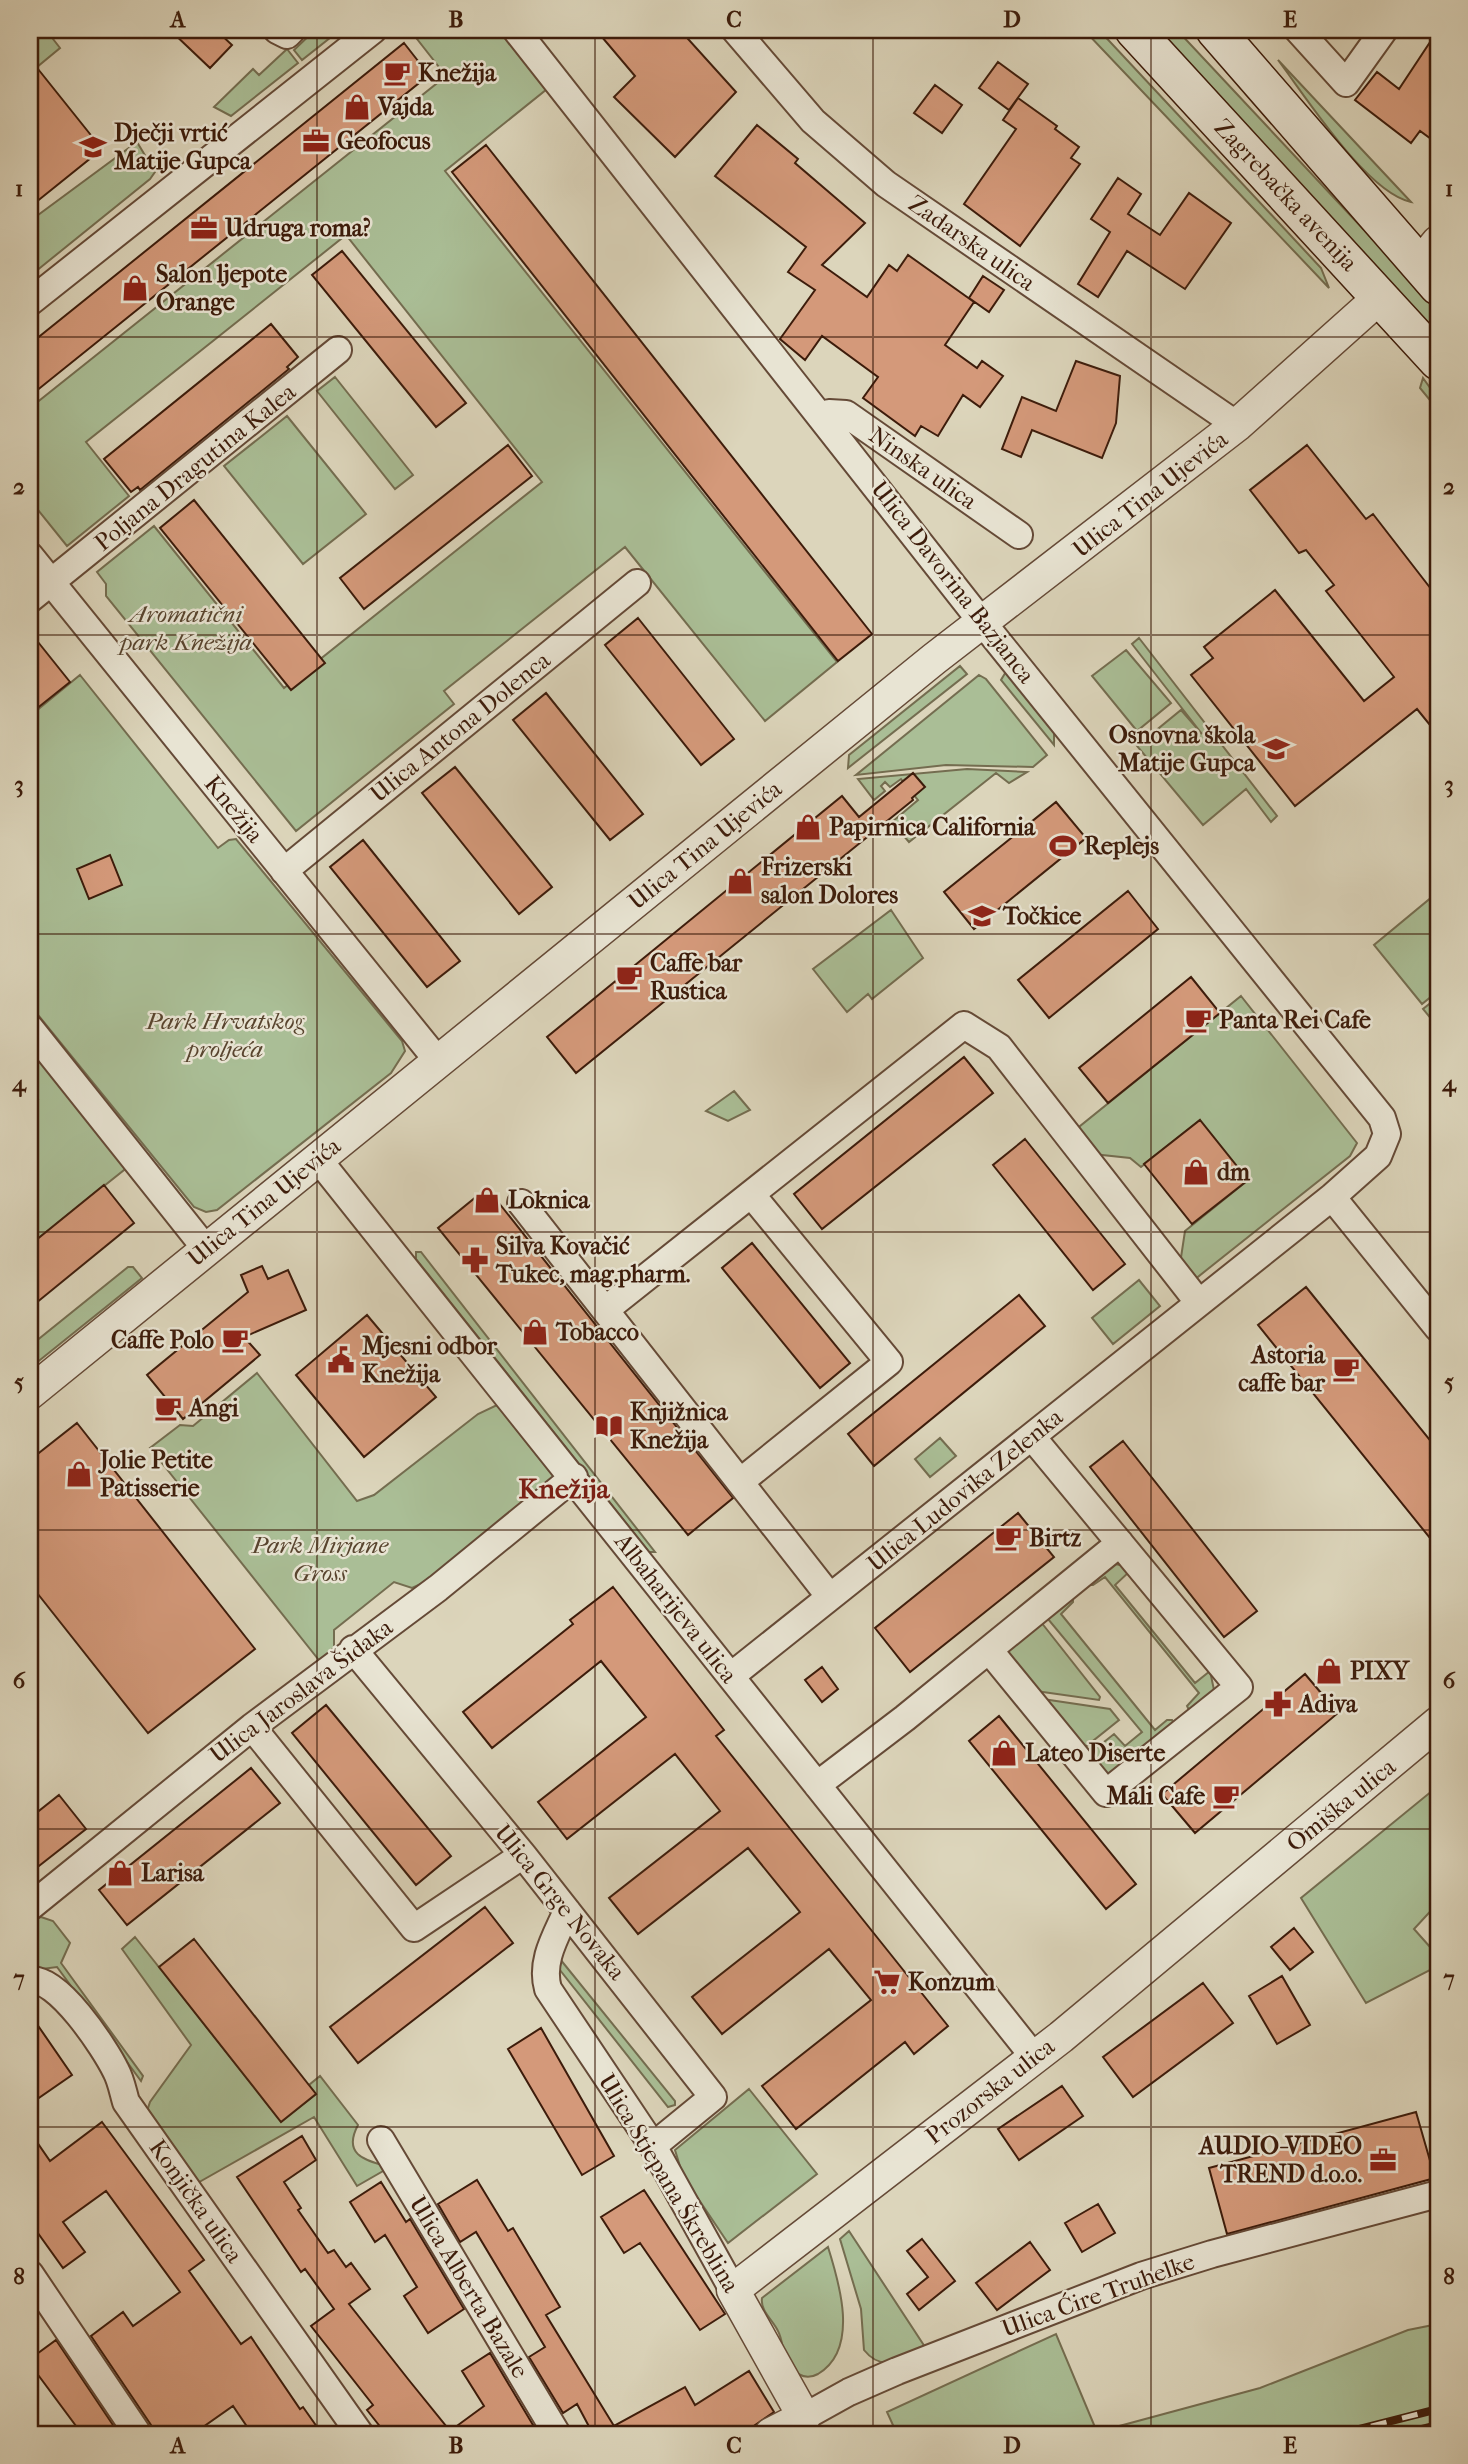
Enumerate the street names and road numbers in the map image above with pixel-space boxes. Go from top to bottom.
street label: Zagrebačka avenija [1209,113,1364,277]
street label: Zadarska ulica [903,189,1041,297]
street label: Poljana Dragutina Kalea [89,377,302,557]
street label: Ninska ulica [864,421,983,516]
street label: Ulica Tina Ujevića [1067,424,1234,563]
street label: Ulica Davorina Bazjanca [865,475,1041,689]
street label: Ulica Antona Dolenca [364,645,556,808]
street label: Knežija [199,770,270,849]
street label: Ulica Tina Ujevića [623,774,788,915]
street label: Ulica Tina Ujevića [182,1131,347,1272]
street label: Ulica Ludovika Zelenka [862,1402,1069,1577]
street label: Albaharijeva ulica [608,1527,744,1689]
street label: Ulica Jaroslava Šidaka [203,1612,399,1769]
street label: Omiška ulica [1281,1752,1402,1858]
street label: Ulica Grge Novaka [489,1819,632,1986]
street label: Prozorska ulica [920,2031,1061,2150]
street label: Ulica Stjepana Škreblina [593,2068,747,2298]
street label: Konjička ulica [143,2134,249,2269]
street label: Ulica Alberta Bazale [404,2191,534,2383]
street label: Ulica Ćire Truhelke [997,2246,1198,2343]

